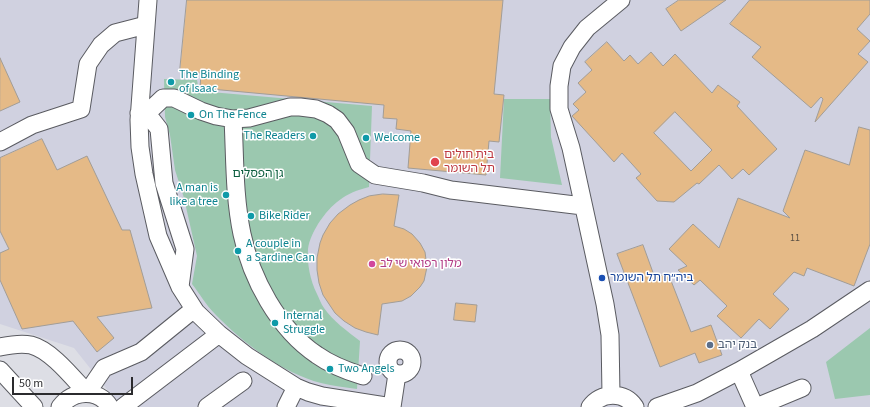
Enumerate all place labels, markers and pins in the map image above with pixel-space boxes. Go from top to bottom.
place label: The Binding of Isaac [179,68,239,96]
marker: The Binding of Isaac [166,77,176,87]
place label: On The Fence [199,108,267,122]
marker: On The Fence [186,110,196,120]
place label: The Readers [243,129,305,143]
marker: The Readers [308,131,318,141]
place label: Welcome [374,131,420,145]
marker: Welcome [361,133,371,143]
place label: בית חולים תל השומר [444,148,495,176]
marker: בית חולים תל השומר [429,156,441,168]
place label: A man is like a tree [169,181,218,209]
marker: A man is like a tree [221,190,231,200]
place label: Bike Rider [259,209,310,223]
marker: Bike Rider [246,211,256,221]
place label: A couple in a Sardine Can [246,237,315,265]
marker: A couple in a Sardine Can [233,246,243,256]
place label: מלון רפואי שי לב [380,257,462,271]
marker: מלון רפואי שי לב [367,259,377,269]
place label: ביה״ח תל השומר [610,271,693,285]
marker: ביה״ח תל השומר [597,273,607,283]
place label: Internal Struggle [283,309,325,337]
marker: Internal Struggle [270,318,280,328]
place label: בנק יהב [718,338,757,352]
marker: בנק יהב [705,340,715,350]
place label: Two Angels [338,362,395,376]
marker: Two Angels [325,364,335,374]

